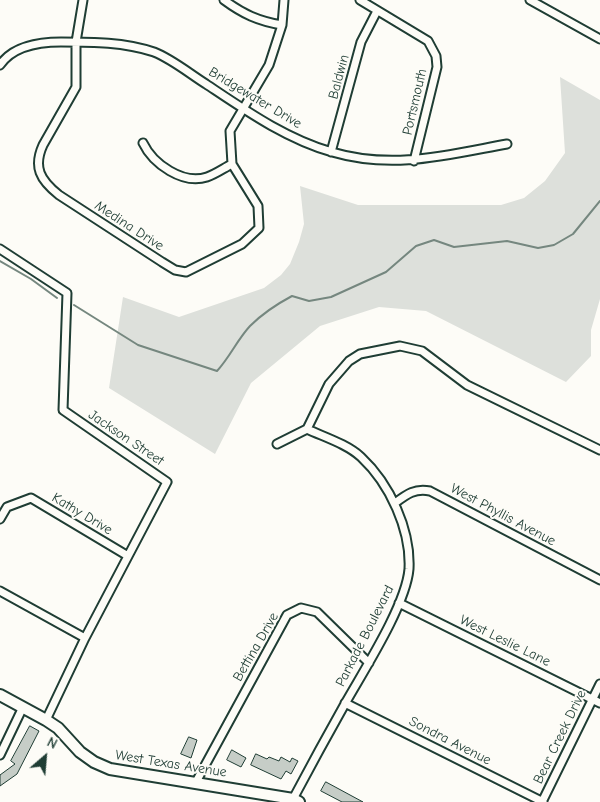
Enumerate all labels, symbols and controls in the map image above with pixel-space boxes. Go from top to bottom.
street label: Baldwin [325,53,353,101]
street label: Bridgewater Drive [205,64,305,132]
street label: Portsmouth [399,67,431,137]
street label: Medina Drive [91,197,167,255]
street label: Jackson Street [85,406,167,470]
street label: West Phyllis Avenue [448,480,558,550]
street label: Kathy Drive [49,489,115,539]
street label: Parkade Boulevard [332,583,398,689]
street label: Bettina Drive [230,610,282,684]
street label: West Leslie Lane [457,612,553,670]
street label: Bear Creek Drive [530,687,590,787]
street label: Sondra Avenue [406,713,494,769]
north arrow [20,732,70,782]
text: N [44,734,60,753]
street label: West Texas Avenue [114,747,228,781]

